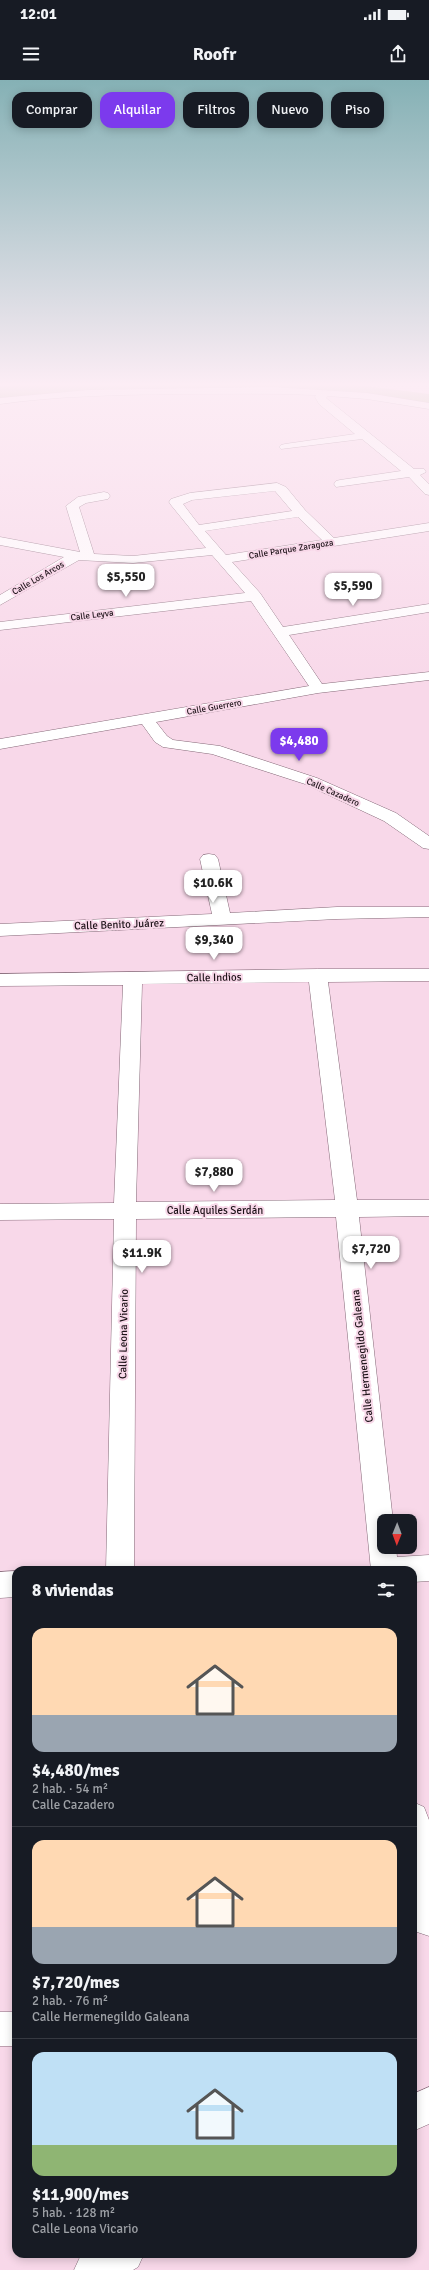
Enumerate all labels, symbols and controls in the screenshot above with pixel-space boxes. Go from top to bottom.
text: 12:01 [20,5,57,23]
icon: menu [20,43,42,65]
text: Roofr [193,43,236,65]
icon: share [387,43,409,65]
chip: Comprar [12,92,92,128]
chip: Alquilar [100,92,175,128]
chip: Filtros [183,92,249,128]
chip: Nuevo [257,92,323,128]
chip: Piso [331,92,384,128]
street label: Calle Parque Zaragoza [248,537,335,562]
street label: Calle Los Arcos [10,559,66,598]
pin: $5,550 [93,564,159,598]
text: $5,550 [107,569,145,585]
pin: $5,590 [320,573,386,607]
text: $5,590 [334,578,372,594]
street label: Calle Leyva [70,607,115,624]
street label: Calle Guerrero [186,697,243,718]
pin: $4,480 [266,728,332,762]
text: $4,480 [280,733,318,749]
street label: Calle Cazadero [304,776,361,809]
pin: $10.6K [180,870,246,904]
text: $10.6K [193,875,233,891]
street label: Calle Benito Juárez [74,916,164,933]
pin: $9,340 [181,927,247,961]
text: $9,340 [195,932,233,948]
street label: Calle Indios [186,971,242,984]
pin: $7,880 [181,1159,247,1193]
text: $7,880 [195,1164,233,1180]
street label: Calle Aquiles Serdán [167,1204,263,1217]
pin: $7,720 [338,1236,404,1270]
pin: $11.9K [109,1240,175,1274]
text: $7,720 [352,1241,390,1257]
text: $11.9K [122,1245,162,1261]
street label: Calle Leona Vicario [116,1289,131,1379]
street label: Calle Hermenegildo Galeana [349,1289,376,1423]
north arrow [377,1514,417,1554]
map controls [377,1514,417,1554]
icon: filters [375,1579,397,1601]
text: 8 viviendas [32,1580,114,1601]
icon: home [179,1654,251,1726]
text: $4,480/mes [32,1760,120,1781]
text: 2 hab. · 54 m² [32,1781,108,1797]
text: Calle Cazadero [32,1797,114,1813]
icon: home [179,1866,251,1938]
text: $7,720/mes [32,1972,120,1993]
text: 2 hab. · 76 m² [32,1993,108,2009]
text: Calle Hermenegildo Galeana [32,2009,190,2025]
icon: home [179,2078,251,2150]
text: $11,900/mes [32,2184,129,2205]
text: 5 hab. · 128 m² [32,2205,115,2221]
text: Calle Leona Vicario [32,2221,138,2237]

